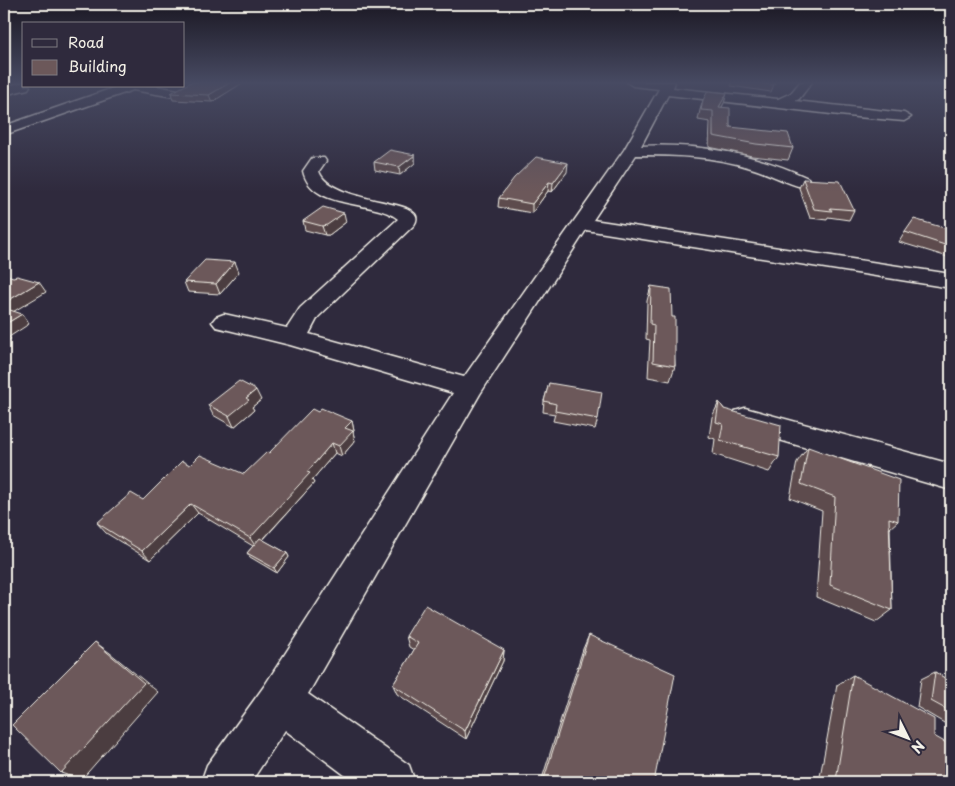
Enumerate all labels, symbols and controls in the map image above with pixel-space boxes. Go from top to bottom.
legend [22,22,185,88]
text: Road [68,30,104,53]
text: Building [68,54,127,77]
north arrow [882,714,932,764]
text: N [907,736,930,758]

